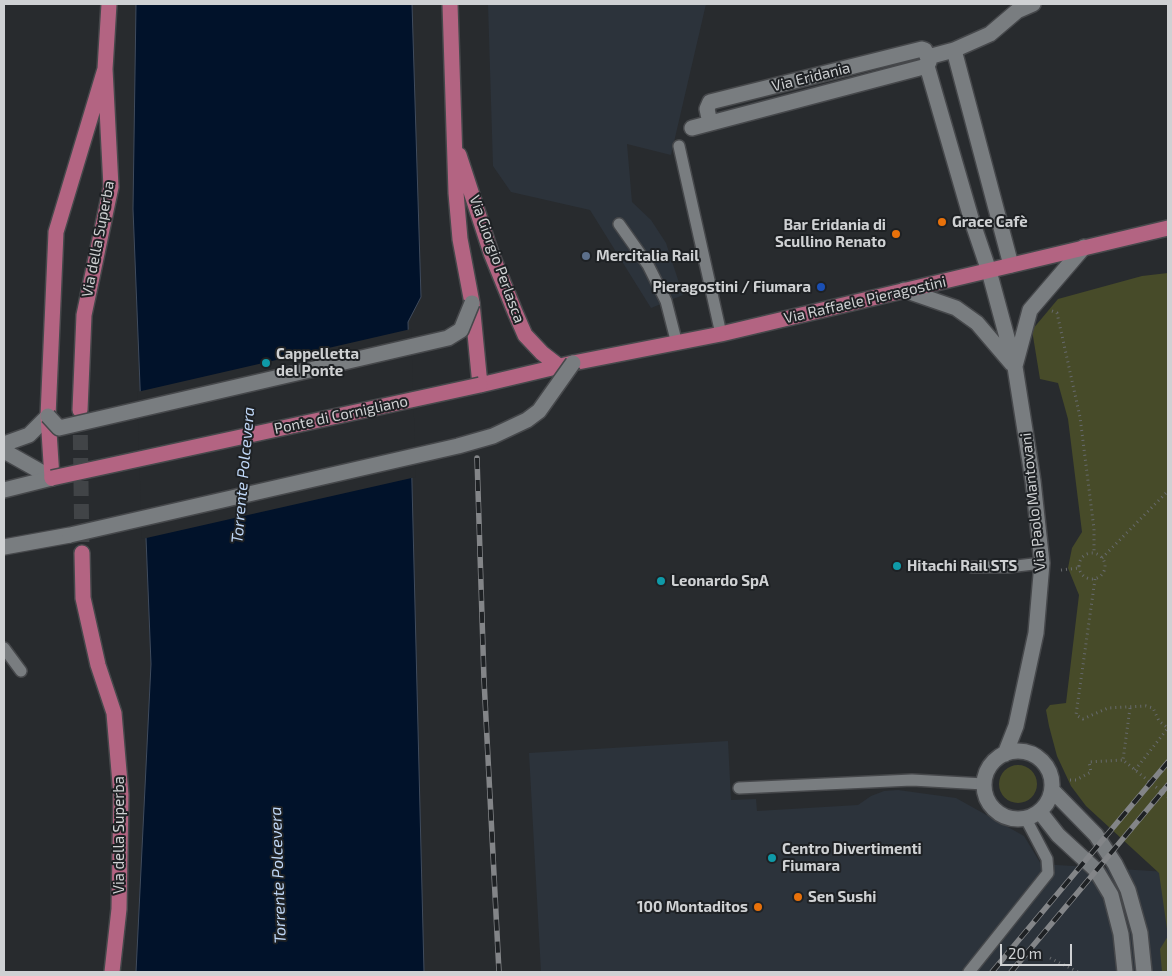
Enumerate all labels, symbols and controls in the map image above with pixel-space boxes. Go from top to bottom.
street label: Via Eridania [770,59,852,95]
street label: Via della Superba [78,179,118,299]
street label: Via Giorgio Perlasca [466,193,528,325]
place label: Grace Cafè [952,213,1028,231]
place label: Bar Eridania di Scullino Renato [775,216,886,251]
marker: Grace Cafè [936,216,948,228]
marker: Bar Eridania di Scullino Renato [890,228,902,240]
place label: Mercitalia Rail [596,247,699,265]
marker: Mercitalia Rail [580,250,592,262]
street label: Via Raffaele Pieragostini [782,273,948,327]
place label: Pieragostini / Fiumara [652,278,811,296]
marker: Pieragostini / Fiumara [815,281,827,293]
place label: Cappelletta del Ponte [276,345,359,380]
marker: Cappelletta del Ponte [260,357,272,369]
street label: Ponte di Cornigliano [272,392,410,438]
water label: Torrente Polcevera [227,406,259,544]
street label: Via Paolo Mantovani [1017,432,1049,572]
place label: Hitachi Rail STS [907,557,1017,575]
marker: Hitachi Rail STS [891,560,903,572]
place label: Leonardo SpA [671,572,769,590]
marker: Leonardo SpA [655,575,667,587]
street label: Via della Superba [110,776,128,894]
water label: Torrente Polcevera [266,806,290,944]
place label: Centro Divertimenti Fiumara [782,840,922,875]
marker: Centro Divertimenti Fiumara [766,852,778,864]
place label: Sen Sushi [808,888,876,906]
marker: Sen Sushi [792,891,804,903]
place label: 100 Montaditos [637,898,748,916]
marker: 100 Montaditos [752,901,764,913]
scale bar [1002,934,1074,966]
text: 20 m [1008,944,1042,962]

